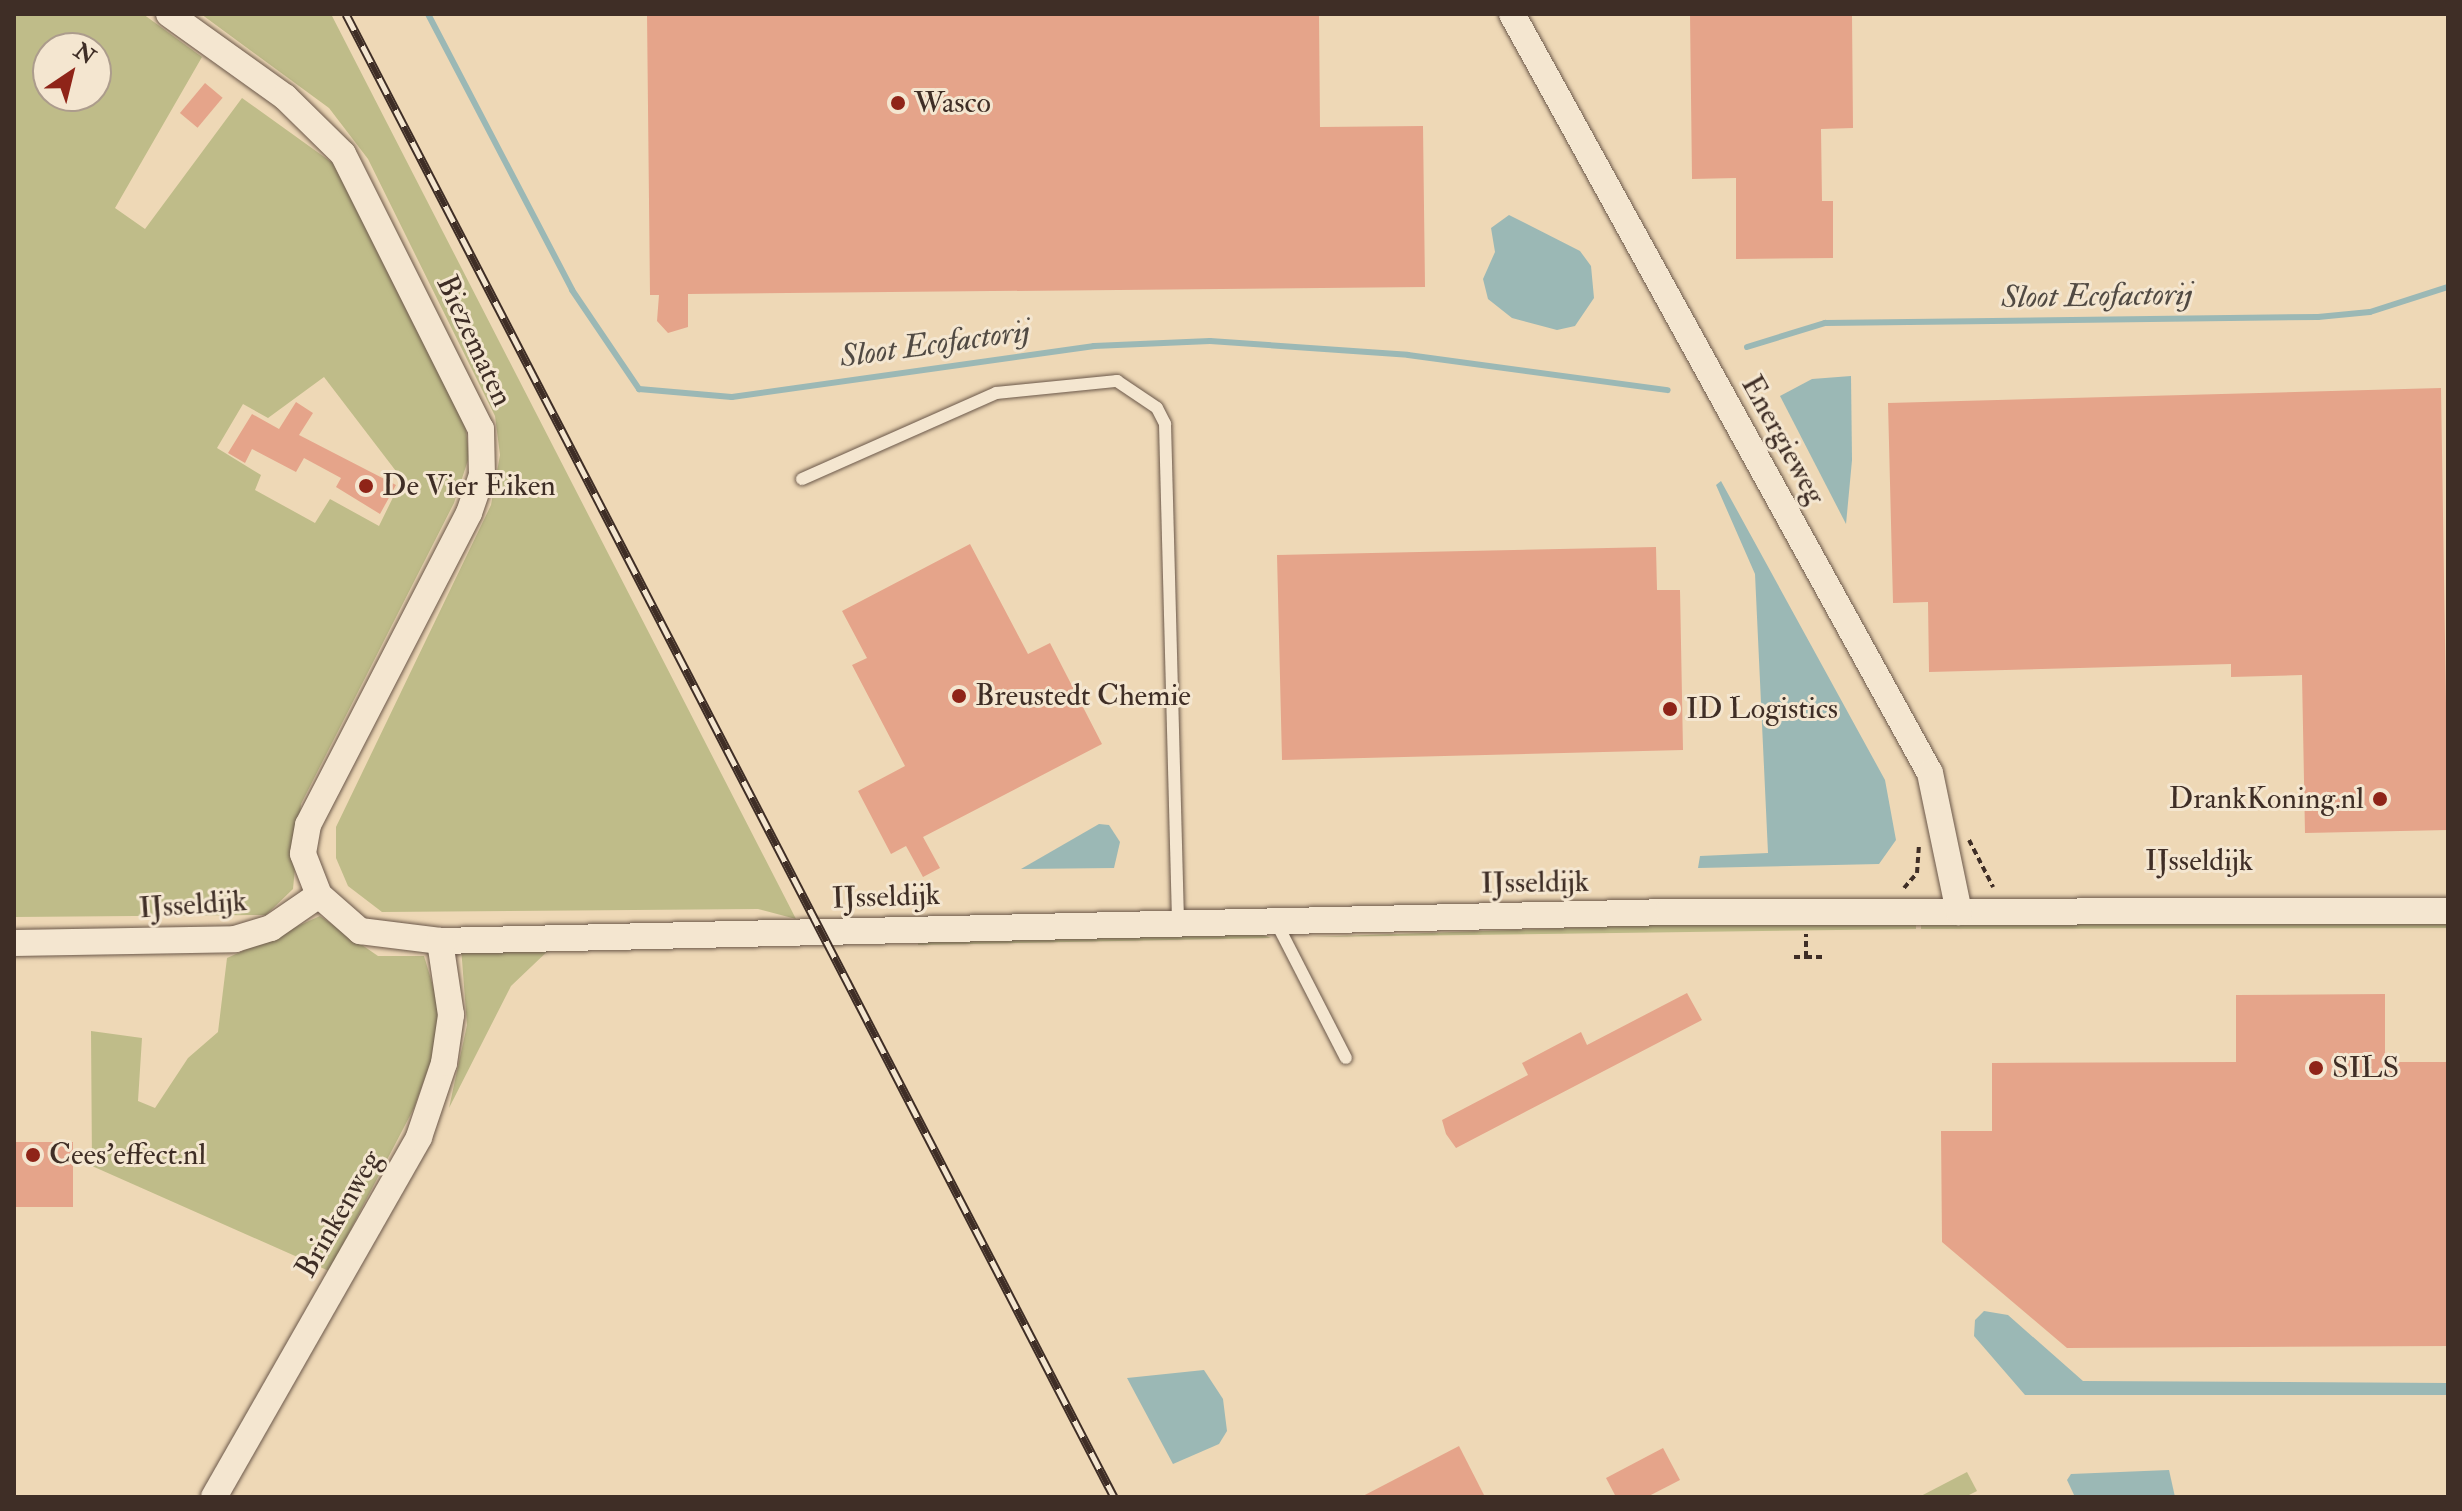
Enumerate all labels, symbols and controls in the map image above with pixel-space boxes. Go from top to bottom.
north arrow [32,32,112,112]
text: N [69,37,101,71]
place label: Wasco [914,85,991,121]
marker: Wasco [889,94,907,112]
street label: Biezematen [428,270,520,412]
water label: Sloot Ecofactorij [2001,275,2193,317]
water label: Sloot Ecofactorij [838,312,1032,376]
street label: Energieweg [1733,369,1833,511]
place label: De Vier Eiken [382,468,556,504]
marker: De Vier Eiken [357,477,375,495]
place label: Breustedt Chemie [975,678,1191,714]
marker: Breustedt Chemie [950,687,968,705]
place label: ID Logistics [1686,691,1838,727]
marker: ID Logistics [1661,700,1679,718]
place label: DrankKoning.nl [2169,781,2364,817]
marker: DrankKoning.nl [2371,790,2389,808]
street label: IJsseldijk [2145,843,2253,879]
street label: IJsseldijk [1481,864,1589,902]
street label: IJsseldijk [831,877,941,917]
street label: IJsseldijk [138,883,248,927]
place label: SILS [2332,1050,2399,1086]
marker: SILS [2307,1059,2325,1077]
place label: Cees'effect.nl [49,1137,206,1173]
street label: Brinkenweg [288,1144,390,1284]
marker: Cees'effect.nl [24,1146,42,1164]

